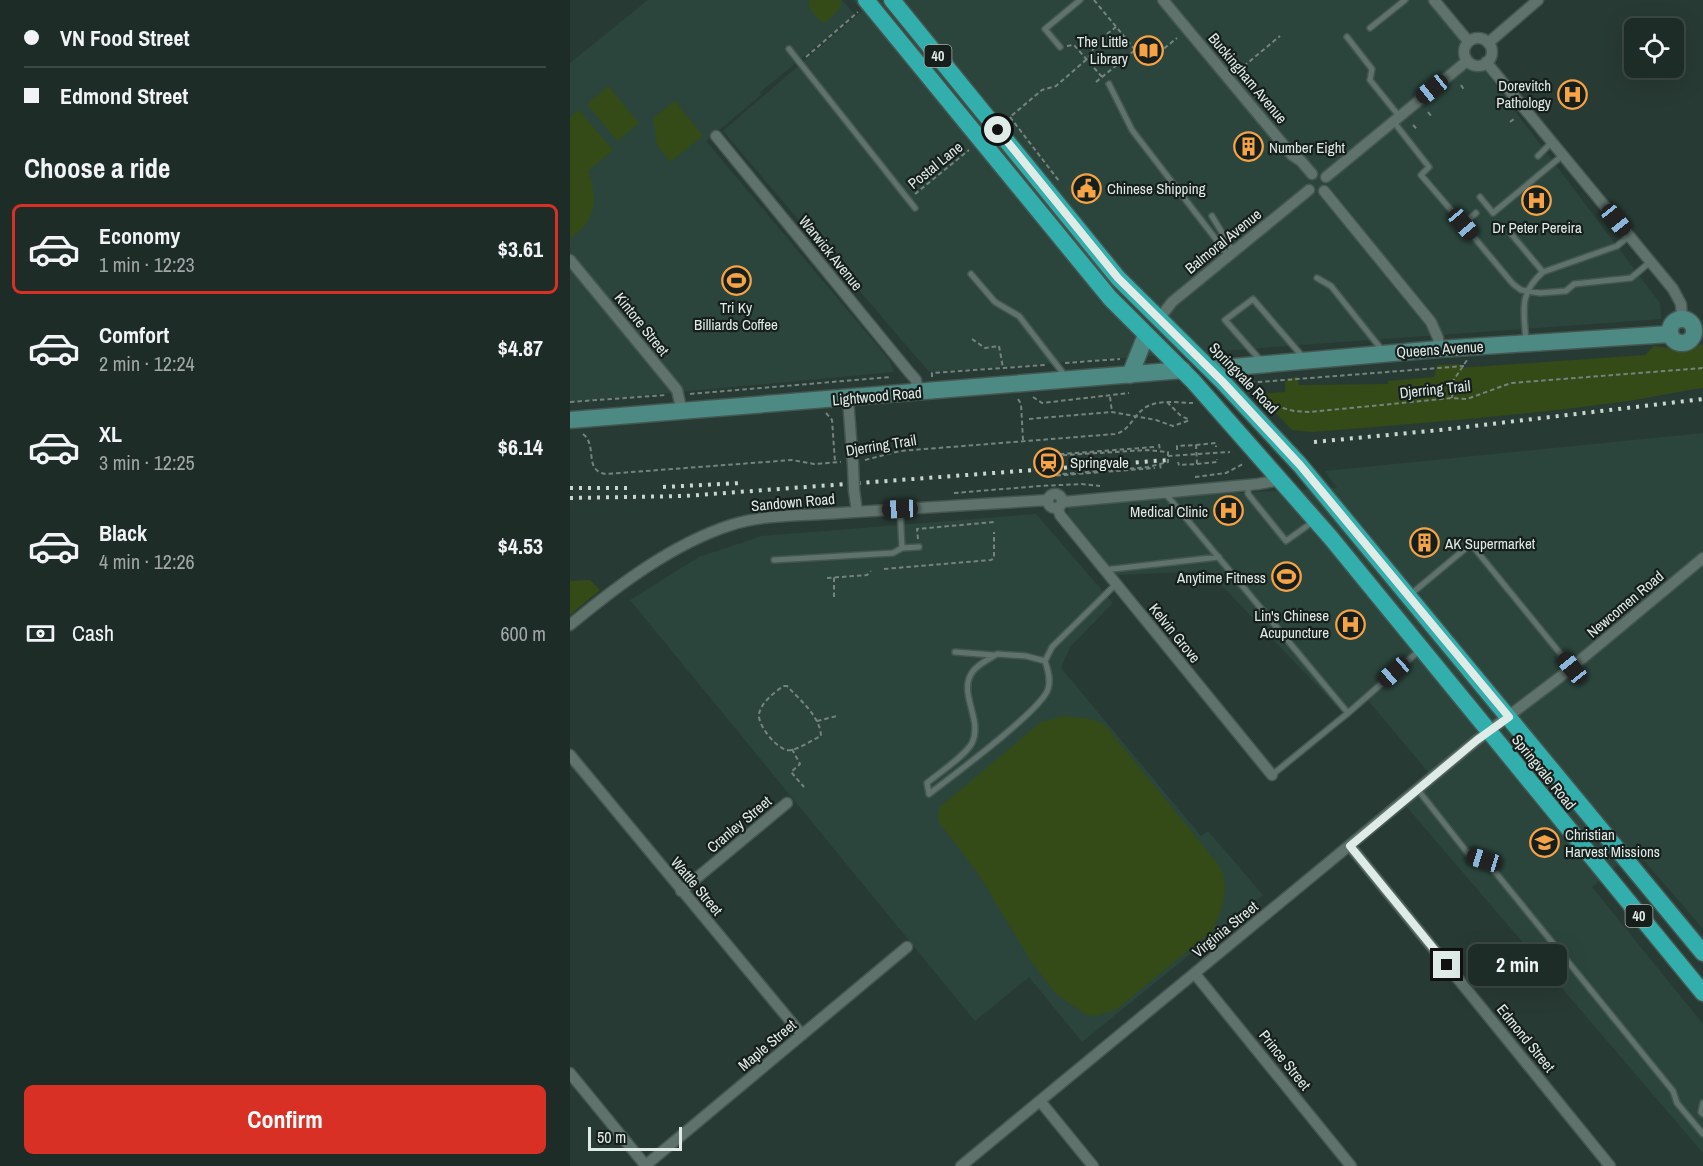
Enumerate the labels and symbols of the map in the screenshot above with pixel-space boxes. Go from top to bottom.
street label: Buckingham Avenue [1204,28,1292,128]
place label: The Little Library [1077,31,1129,69]
library icon: The Little Library [1133,34,1165,66]
road number: 40 [924,45,952,67]
car [1412,71,1452,107]
place label: Dorevitch Pathology [1496,75,1552,113]
hospital icon: Dorevitch Pathology [1556,78,1588,110]
route start [984,116,1011,143]
building icon: Number Eight [1232,131,1264,163]
street label: Postal Lane [903,136,967,194]
place label: Number Eight [1269,137,1345,158]
public building icon: Chinese Shipping [1070,172,1102,204]
place label: Chinese Shipping [1107,178,1206,199]
hospital icon: Dr Peter Pereira [1521,184,1553,216]
car [1598,200,1634,240]
street label: Balmoral Avenue [1180,204,1266,278]
car [1445,204,1481,244]
street label: Warwick Avenue [794,211,868,295]
place label: Dr Peter Pereira [1492,217,1582,238]
sports icon: Tri Ky Billiards Coffee [720,264,752,296]
street label: Kintore Street [610,288,674,361]
place label: Tri Ky Billiards Coffee [694,297,778,335]
street label: Queens Avenue [1396,335,1484,363]
street label: Springvale Road [1205,338,1283,418]
street label: Djerring Trail [1399,375,1471,403]
street label: Lightwood Road [831,382,923,410]
street label: Djerring Trail [844,429,918,461]
station icon: Springvale [1033,446,1065,478]
place label: Springvale [1070,452,1129,473]
street label: Sandown Road [750,488,836,516]
hospital icon: Medical Clinic [1213,495,1245,527]
car [882,499,918,519]
place label: Medical Clinic [1130,501,1208,522]
building icon: AK Supermarket [1408,527,1440,559]
place label: AK Supermarket [1444,533,1536,554]
sports icon: Anytime Fitness [1271,561,1303,593]
street label: Newcomen Road [1582,566,1668,642]
place label: Anytime Fitness [1176,567,1266,588]
street label: Kelvin Grove [1144,599,1206,667]
place label: Lin's Chinese Acupuncture [1254,605,1329,643]
hospital icon: Lin's Chinese Acupuncture [1334,608,1366,640]
car [1554,648,1590,688]
car [1375,653,1413,691]
street label: Springvale Road [1507,730,1581,814]
street label: Cranley Street [702,790,776,857]
place label: Christian Harvest Missions [1565,824,1660,862]
school or university icon: Christian Harvest Missions [1528,827,1560,859]
car [1464,846,1504,874]
street label: Wattle Street [666,852,728,920]
street label: Virginia Street [1188,896,1263,962]
road number: 40 [1626,905,1652,927]
callout: 2 min [1468,944,1567,986]
route end [1433,951,1460,978]
street label: Edmond Street [1492,1000,1560,1077]
street label: Maple Street [734,1014,801,1075]
street label: Prince Street [1254,1025,1316,1095]
scale bar [588,1124,682,1152]

